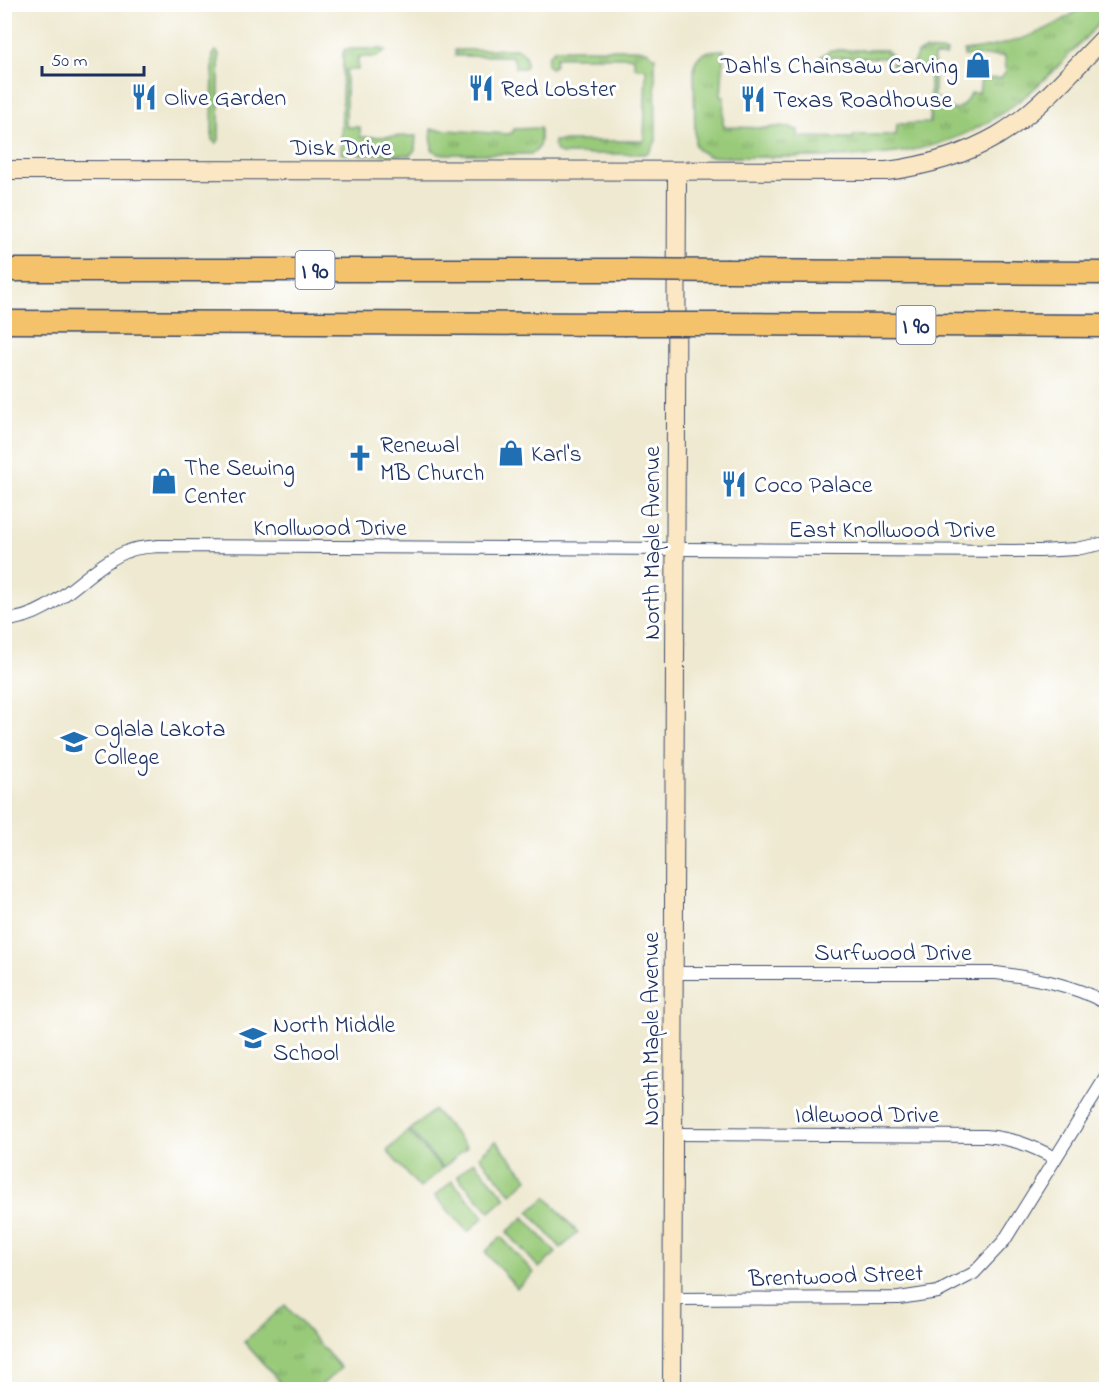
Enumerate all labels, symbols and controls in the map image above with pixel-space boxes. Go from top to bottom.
scale bar [42,39,144,77]
text: 50 m [51,49,88,75]
place label: Dahl's Chainsaw Carving [720,50,958,85]
shop icon: Dahl's Chainsaw Carving [963,50,993,80]
restaurant icon: Red Lobster [466,73,496,103]
place label: Red Lobster [501,73,617,108]
restaurant icon: Olive Garden [129,82,159,112]
place label: Olive Garden [164,82,286,117]
restaurant icon: Texas Roadhouse [738,84,768,114]
place label: Texas Roadhouse [773,84,952,119]
street label: Disk Drive [290,132,392,167]
road number: I 90 [296,251,334,289]
road number: I 90 [896,306,936,344]
place label: Renewal MB Church [380,429,484,492]
shop icon: Karl's [496,438,526,468]
place label: Karl's [531,438,582,473]
church icon: Renewal MB Church [345,443,375,473]
street label: North Maple Avenue [636,446,671,640]
place label: The Sewing Center [184,452,295,515]
shop icon: The Sewing Center [149,466,179,496]
restaurant icon: Coco Palace [719,469,749,499]
place label: Coco Palace [754,469,873,504]
street label: Knollwood Drive [253,512,407,547]
street label: East Knollwood Drive [788,514,996,549]
place label: Oglala Lakota College [94,713,225,776]
school or university icon: Oglala Lakota College [59,727,89,757]
street label: North Maple Avenue [635,932,670,1126]
street label: Surfwood Drive [814,937,972,972]
place label: North Middle School [273,1009,395,1072]
school or university icon: North Middle School [238,1023,268,1053]
street label: Idlewood Drive [795,1099,939,1134]
street label: Brentwood Street [747,1257,924,1298]

